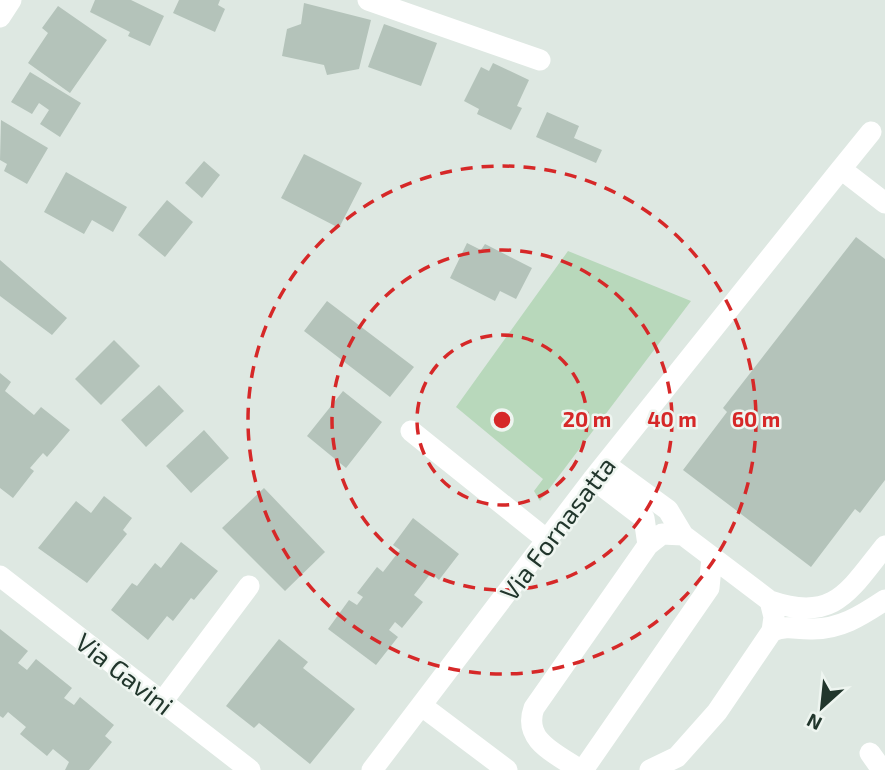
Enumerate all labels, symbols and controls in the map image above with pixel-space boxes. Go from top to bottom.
text: 20 m [563,406,611,431]
text: 40 m [647,406,697,431]
text: 60 m [732,406,780,431]
centre of rings [490,408,514,432]
street label: Via Fornasatta [493,450,621,606]
street label: Via Gavini [70,625,180,721]
north arrow [787,672,857,742]
text: N [803,709,825,736]

